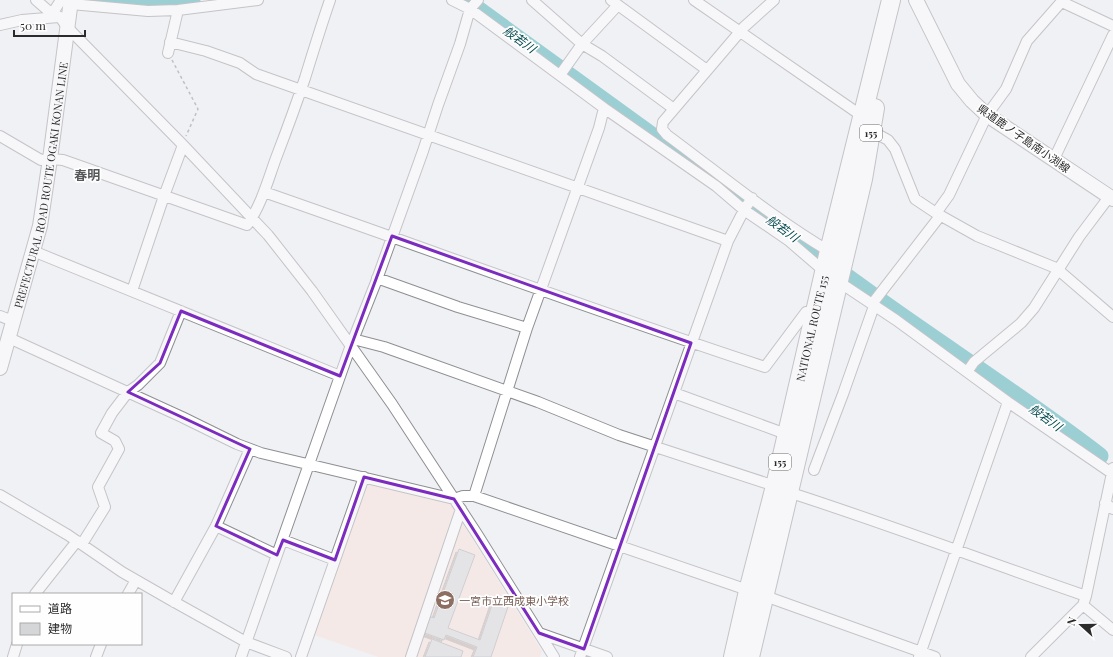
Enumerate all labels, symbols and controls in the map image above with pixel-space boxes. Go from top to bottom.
scale bar [14,12,85,38]
text: 50 m [20,17,46,33]
water label: 般若川 [501,22,541,57]
street label: PREFECTURAL ROAD ROUTE OGAKI KONAN LINE [10,61,70,310]
street label: 県道鹿ノ子島南小渕線 [975,100,1073,176]
road number: 155 [860,125,882,141]
district label: 春明 [74,166,100,183]
water label: 般若川 [764,211,804,246]
street label: NATIONAL ROUTE 155 [792,273,831,383]
water label: 般若川 [1027,400,1067,435]
road number: 155 [769,454,791,470]
school or university icon: 一宮市立西成東小学校 [434,589,456,611]
legend [12,593,142,645]
place label: 一宮市立西成東小学校 [459,593,569,608]
text: 道路 [48,600,72,616]
north arrow [1061,605,1101,645]
text: N [1063,615,1080,628]
text: 建物 [48,620,72,636]

